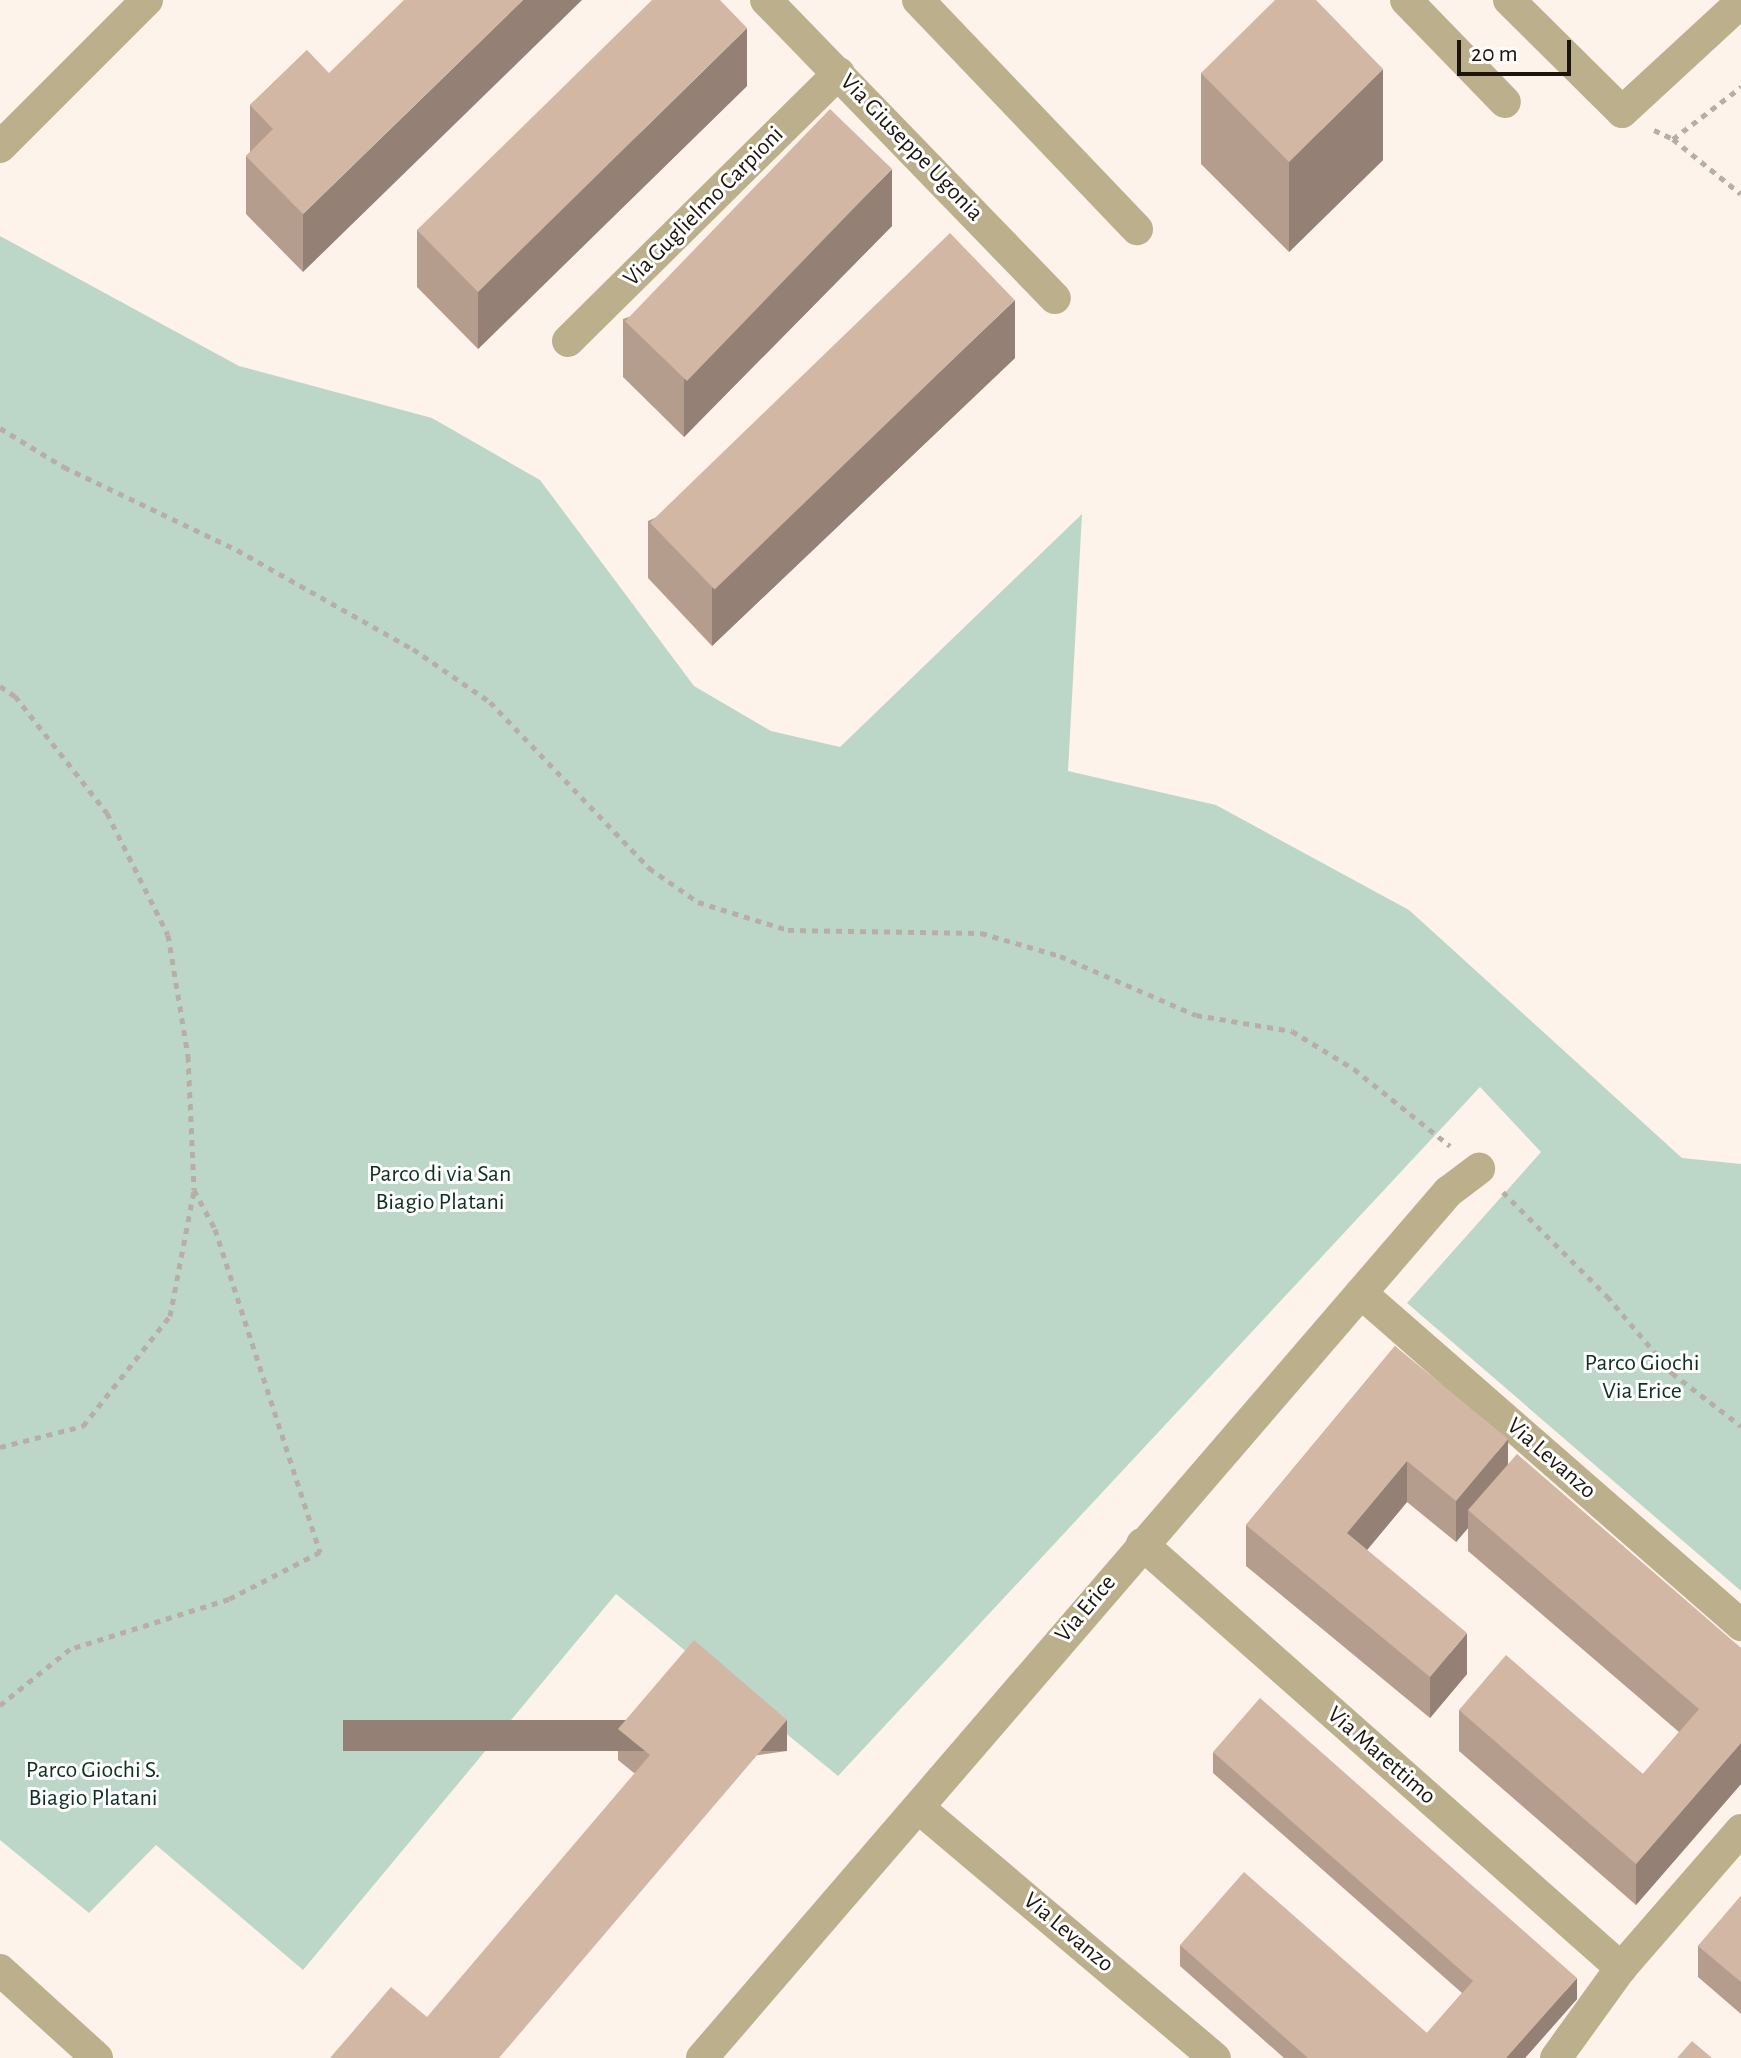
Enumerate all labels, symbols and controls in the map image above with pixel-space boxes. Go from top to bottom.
scale bar [1461,24,1575,74]
text: 20 m [1471,42,1518,66]
street label: Via Giuseppe Ugonia [833,68,989,228]
street label: Via Guglielmo Carpioni [618,121,790,293]
park label: Parco di via San Biagio Platani [369,1161,511,1217]
park label: Parco Giochi Via Erice [1585,1350,1699,1406]
street label: Via Levanzo [1500,1412,1602,1506]
street label: Via Erice [1049,1569,1123,1649]
street label: Via Marettimo [1321,1701,1441,1811]
park label: Parco Giochi S. Biagio Platani [26,1757,160,1813]
street label: Via Levanzo [1017,1887,1119,1979]

